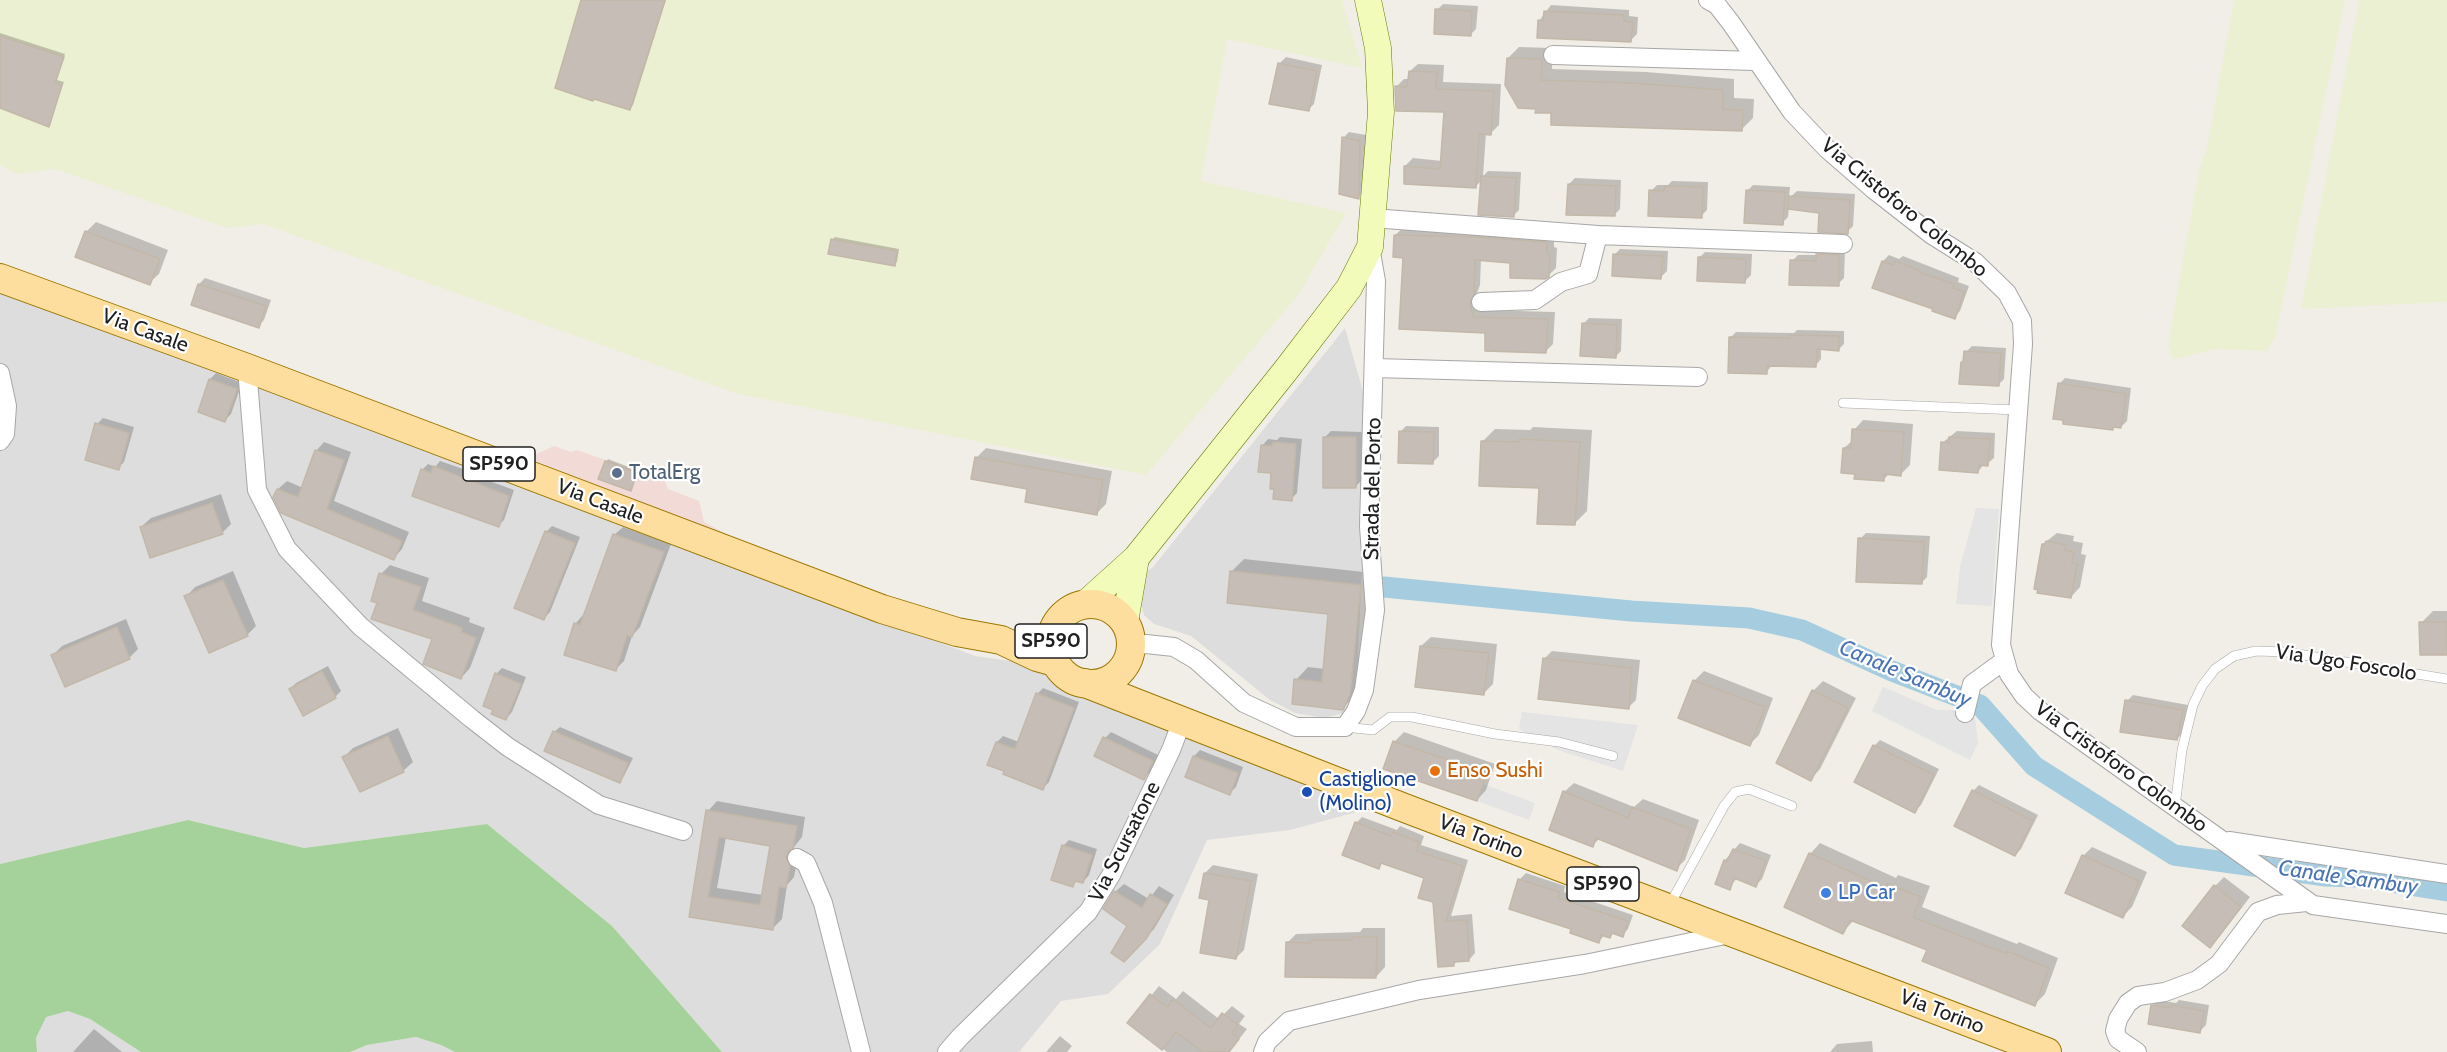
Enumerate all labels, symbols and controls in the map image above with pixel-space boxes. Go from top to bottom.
street label: Via Cristoforo Colombo [1816,133,1992,283]
street label: Via Casale [98,304,192,358]
street label: Strada del Porto [1359,417,1387,561]
road number: SP590 [463,447,535,481]
place label: TotalErg [629,460,700,486]
marker: TotalErg [610,466,624,480]
street label: Via Casale [553,474,647,530]
road number: SP590 [1015,624,1087,658]
water label: Canale Sambuy [1835,634,1975,714]
street label: Via Ugo Foscolo [2274,639,2418,687]
street label: Via Cristoforo Colombo [2030,696,2212,838]
place label: Enso Sushi [1447,758,1543,784]
marker: Enso Sushi [1428,764,1442,778]
place label: Castiglione (Molino) [1319,767,1416,817]
street label: Via Scursatone [1084,777,1166,907]
marker: Castiglione (Molino) [1300,785,1314,799]
street label: Via Torino [1435,809,1527,865]
water label: Canale Sambuy [2276,855,2420,901]
road number: SP590 [1567,867,1639,901]
place label: LP Car [1838,880,1895,906]
marker: LP Car [1819,886,1833,900]
street label: Via Torino [1896,984,1988,1040]

